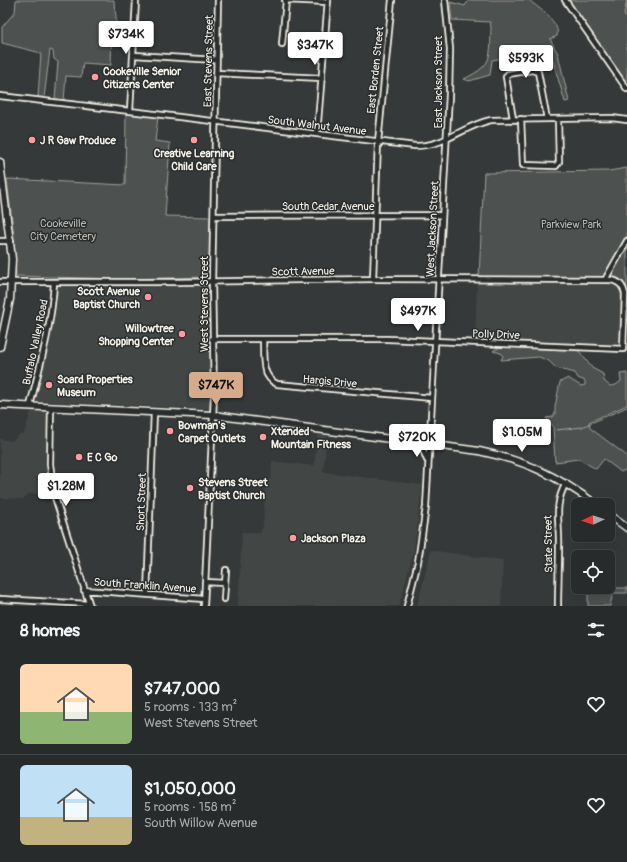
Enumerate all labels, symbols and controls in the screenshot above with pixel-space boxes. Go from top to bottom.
street label: East Stevens Street [201,14,216,107]
pin: $734K [98,21,154,55]
street label: East Borden Street [364,25,387,114]
text: $734K [108,26,144,42]
pin: $347K [287,32,343,66]
street label: East Jackson Street [432,35,445,128]
text: $347K [297,37,333,53]
pin: $593K [498,45,554,79]
text: $593K [508,50,544,66]
place label: Cookeville Senior Citizens Center [103,65,182,91]
marker: Cookeville Senior Citizens Center [90,72,100,82]
street label: South Walnut Avenue [267,113,368,138]
place label: J R Gaw Produce [40,134,117,147]
marker: J R Gaw Produce [27,135,37,145]
marker: Creative Learning Child Care [189,135,199,145]
place label: Creative Learning Child Care [154,147,235,173]
street label: West Jackson Street [423,180,442,277]
street label: South Cedar Avenue [282,200,375,213]
park label: Cookeville City Cemetery [30,217,96,243]
park label: Parkview Park [541,218,602,231]
street label: West Stevens Street [198,255,211,352]
street label: Scott Avenue [271,264,335,279]
place label: Scott Avenue Baptist Church [73,285,141,311]
marker: Scott Avenue Baptist Church [143,292,153,302]
street label: Buffalo Valley Road [20,298,51,386]
pin: $497K [390,298,446,332]
text: $497K [400,303,436,319]
place label: Willowtree Shopping Center [98,322,175,348]
street label: Polly Drive [472,327,521,342]
marker: Willowtree Shopping Center [177,329,187,339]
pin: $747K [188,372,244,406]
place label: Soard Properties Museum [57,373,133,399]
street label: Hargis Drive [302,373,358,390]
text: $747K [198,377,234,393]
marker: Soard Properties Museum [44,380,54,390]
place label: Bowman's Carpet Outlets [178,419,246,445]
pin: $1.05M [489,419,555,453]
pin: $720K [389,424,445,458]
text: $1.05M [502,424,542,440]
place label: Xtended Mountain Fitness [271,425,351,451]
marker: Bowman's Carpet Outlets [165,426,175,436]
text: $720K [398,429,436,445]
marker: Xtended Mountain Fitness [258,432,268,442]
place label: E C Go [87,451,118,464]
marker: E C Go [74,452,84,462]
street label: Short Street [134,472,149,531]
pin: $1.28M [33,473,99,507]
place label: Stevens Street Baptist Church [198,476,268,502]
text: $1.28M [47,478,85,494]
marker: Stevens Street Baptist Church [185,483,195,493]
north arrow [571,498,615,542]
map controls [571,498,615,594]
street label: State Street [541,514,556,573]
place label: Jackson Plaza [301,532,366,545]
marker: Jackson Plaza [288,533,298,543]
button: locate [571,550,615,594]
street label: South Franklin Avenue [93,575,197,596]
icon: filters [585,619,607,641]
text: 8 homes [20,620,80,641]
text: $747,000 [144,678,220,699]
icon: home [52,680,100,728]
icon: heart [585,693,607,715]
text: 5 rooms · 133 m² [144,699,237,715]
text: West Stevens Street [144,715,258,731]
text: $1,050,000 [144,778,236,799]
icon: home [52,781,100,829]
icon: heart [585,794,607,816]
text: 5 rooms · 158 m² [144,799,236,815]
text: South Willow Avenue [144,815,257,831]

